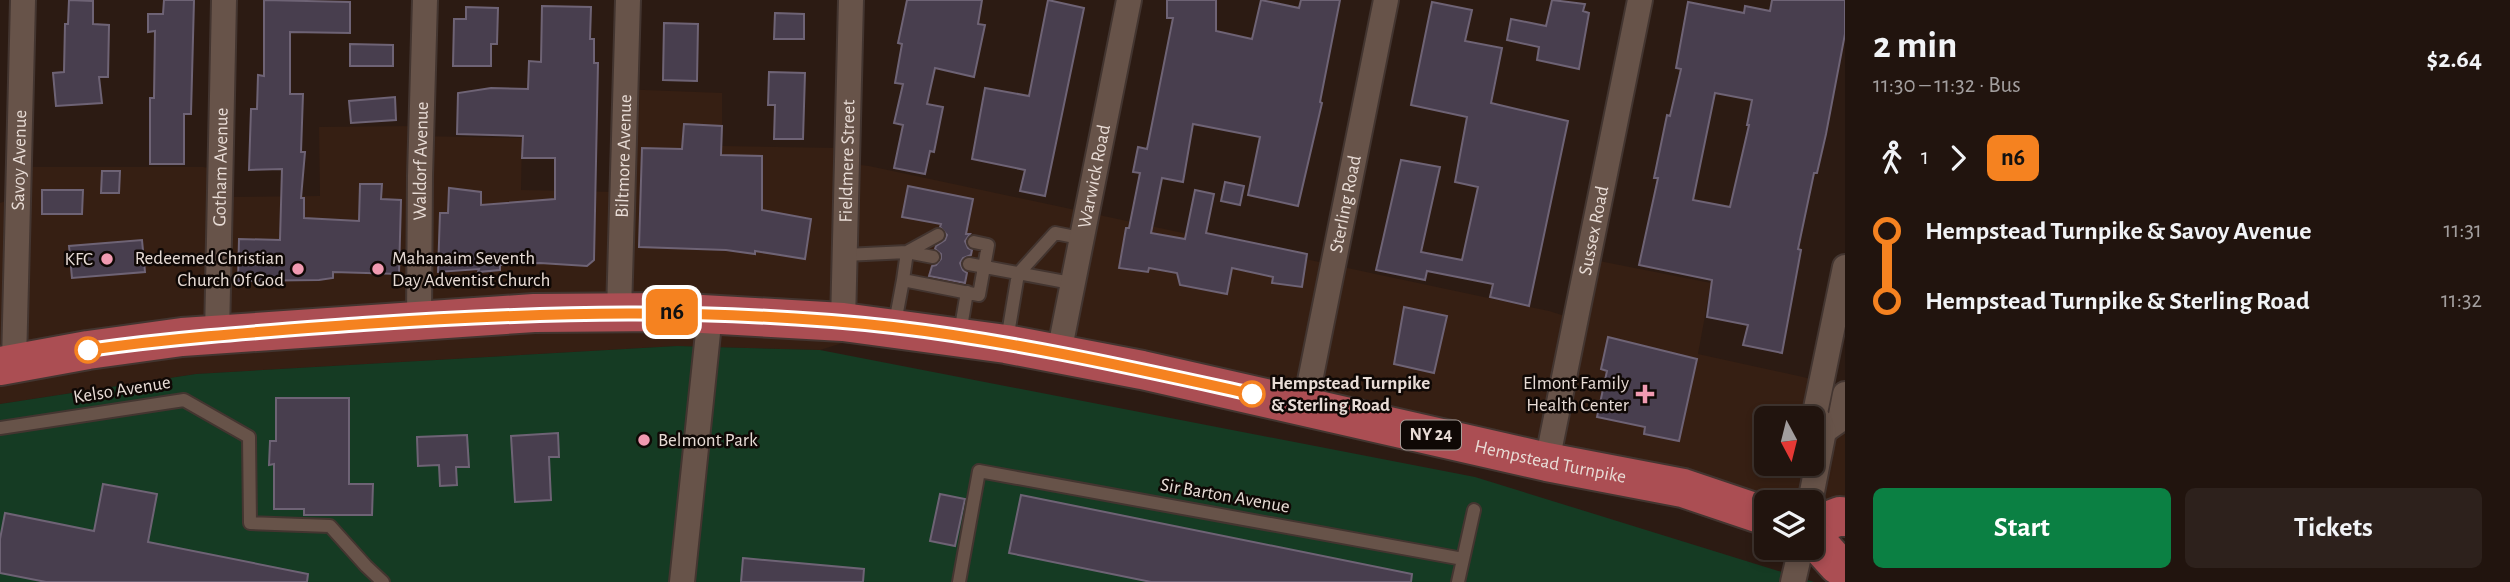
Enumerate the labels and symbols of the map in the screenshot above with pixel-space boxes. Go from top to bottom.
street label: Biltmore Avenue [612,94,635,218]
street label: Fieldmere Street [836,99,858,223]
street label: Waldorf Avenue [410,101,432,221]
street label: Gotham Avenue [210,108,231,227]
street label: Savoy Avenue [8,110,30,211]
street label: Warwick Road [1074,123,1114,230]
street label: Sterling Road [1326,153,1364,254]
street label: Sussex Road [1575,184,1612,277]
place label: Redeemed Christian Church Of God [135,249,284,290]
place label: Mahanaim Seventh Day Adventist Church [392,249,550,290]
place label: KFC [64,250,93,269]
marker: KFC [99,251,115,267]
marker: Redeemed Christian Church Of God [290,261,306,277]
marker: Mahanaim Seventh Day Adventist Church [370,261,386,277]
line badge: n6 [640,289,704,335]
unlabelled marker [75,337,101,363]
street label: Kelso Avenue [72,373,172,407]
place label: Hempstead Turnpike & Sterling Road [1271,374,1430,415]
place label: Elmont Family Health Center [1523,374,1629,415]
marker: Hempstead Turnpike & Sterling Road [1239,381,1265,407]
marker: Elmont Family Health Center [1635,384,1655,404]
north arrow [1754,406,1824,476]
road number: NY 24 [1401,421,1461,450]
place label: Belmont Park [658,431,758,450]
marker: Belmont Park [636,432,652,448]
street label: Hempstead Turnpike [1473,436,1628,486]
street label: Sir Barton Avenue [1159,475,1291,517]

